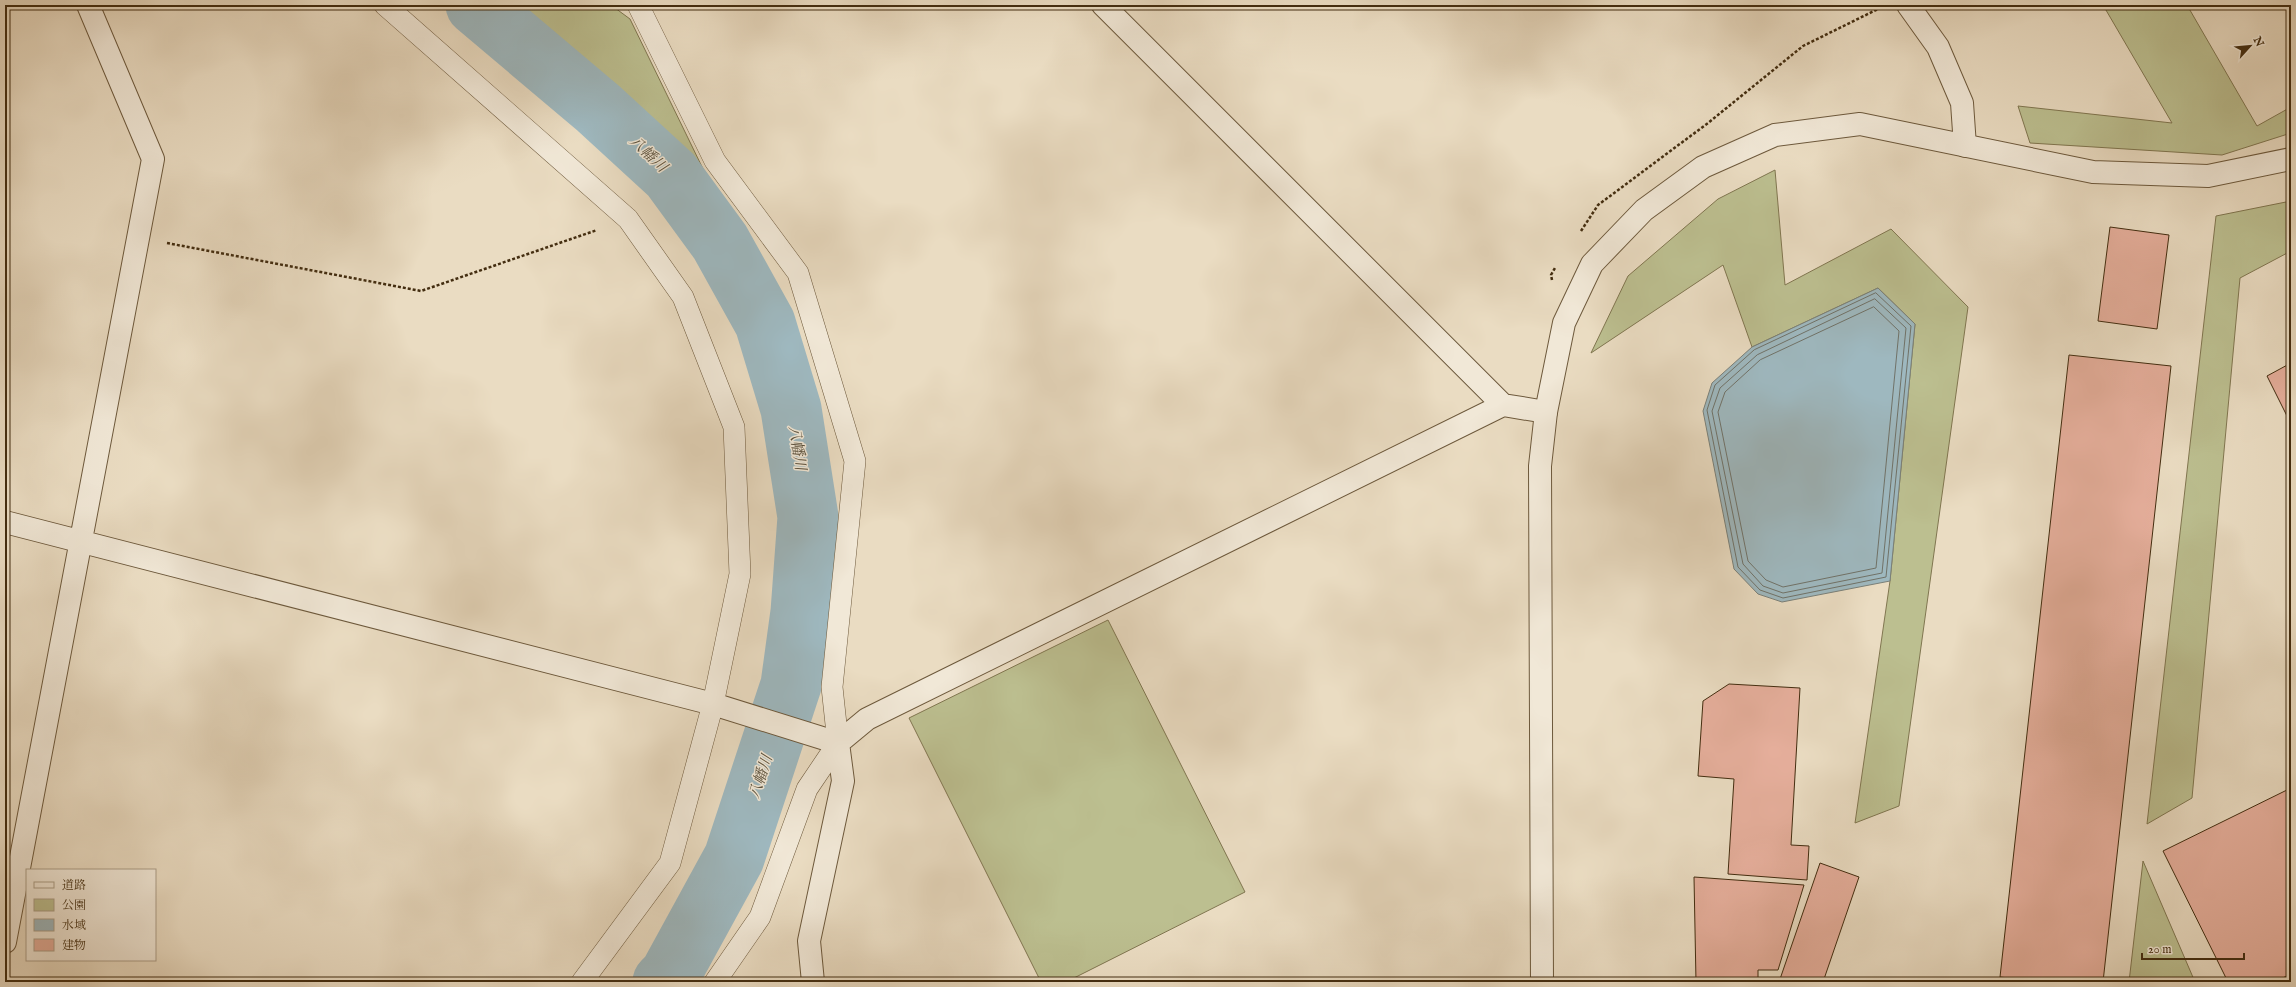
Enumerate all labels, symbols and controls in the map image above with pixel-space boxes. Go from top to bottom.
north arrow [2230,26,2270,66]
text: N [2249,34,2267,50]
water label: 八幡川 [625,132,672,178]
water label: 八幡川 [784,424,810,474]
water label: 八幡川 [745,751,778,801]
legend [26,869,156,961]
text: 道路 [62,878,86,893]
text: 公園 [62,898,86,913]
text: 水域 [62,918,86,933]
scale bar [2142,935,2244,961]
text: 建物 [62,938,86,953]
text: 20 m [2148,942,2171,957]

